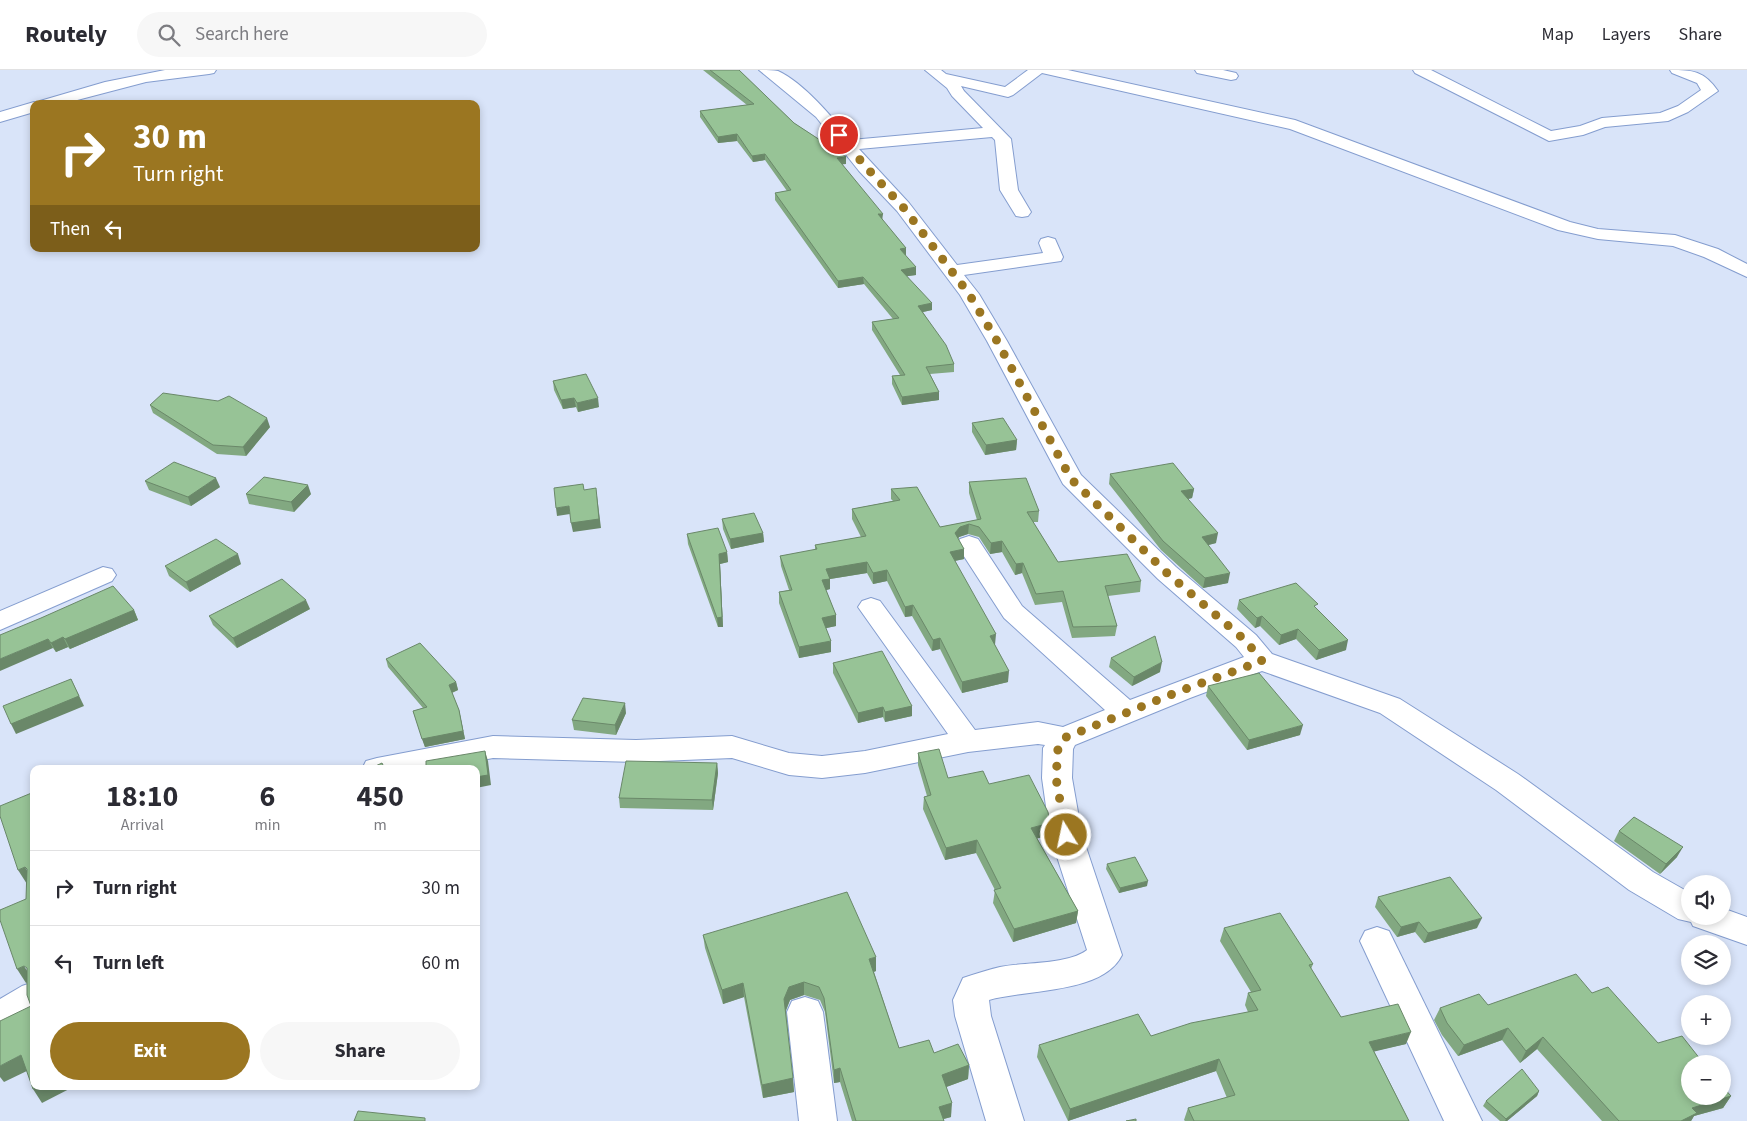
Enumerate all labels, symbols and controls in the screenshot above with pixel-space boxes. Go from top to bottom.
search box [137,12,487,57]
text: Routely [25,17,107,52]
icon: search [155,21,183,49]
text: Search here [195,21,289,48]
text: Map [1542,22,1574,47]
text: Layers [1602,22,1651,47]
text: Share [1679,22,1722,47]
text: 30 m [133,112,207,162]
pin [818,114,860,156]
icon: right [50,120,115,185]
icon: arrive [825,121,853,149]
text: Turn right [133,158,223,190]
icon: left [100,215,128,243]
text: Then [50,216,90,243]
text: 18:10 [106,775,178,818]
text: 6 [259,775,275,818]
text: 450 [356,775,404,818]
position arrow [1039,808,1091,860]
text: Arrival [121,814,164,836]
text: min [254,814,280,836]
text: m [374,814,387,836]
icon: right [50,874,78,902]
text: Turn right [93,875,177,902]
text: 30 m [422,875,460,902]
map controls [1681,875,1731,1105]
button: sound [1681,875,1731,925]
button: layers [1681,935,1731,985]
icon: left [50,949,78,977]
text: Turn left [93,950,164,977]
text: 60 m [422,950,460,977]
button: + [1681,995,1731,1045]
button: Exit [50,1022,250,1080]
button: Share [260,1022,460,1080]
button: − [1681,1055,1731,1105]

